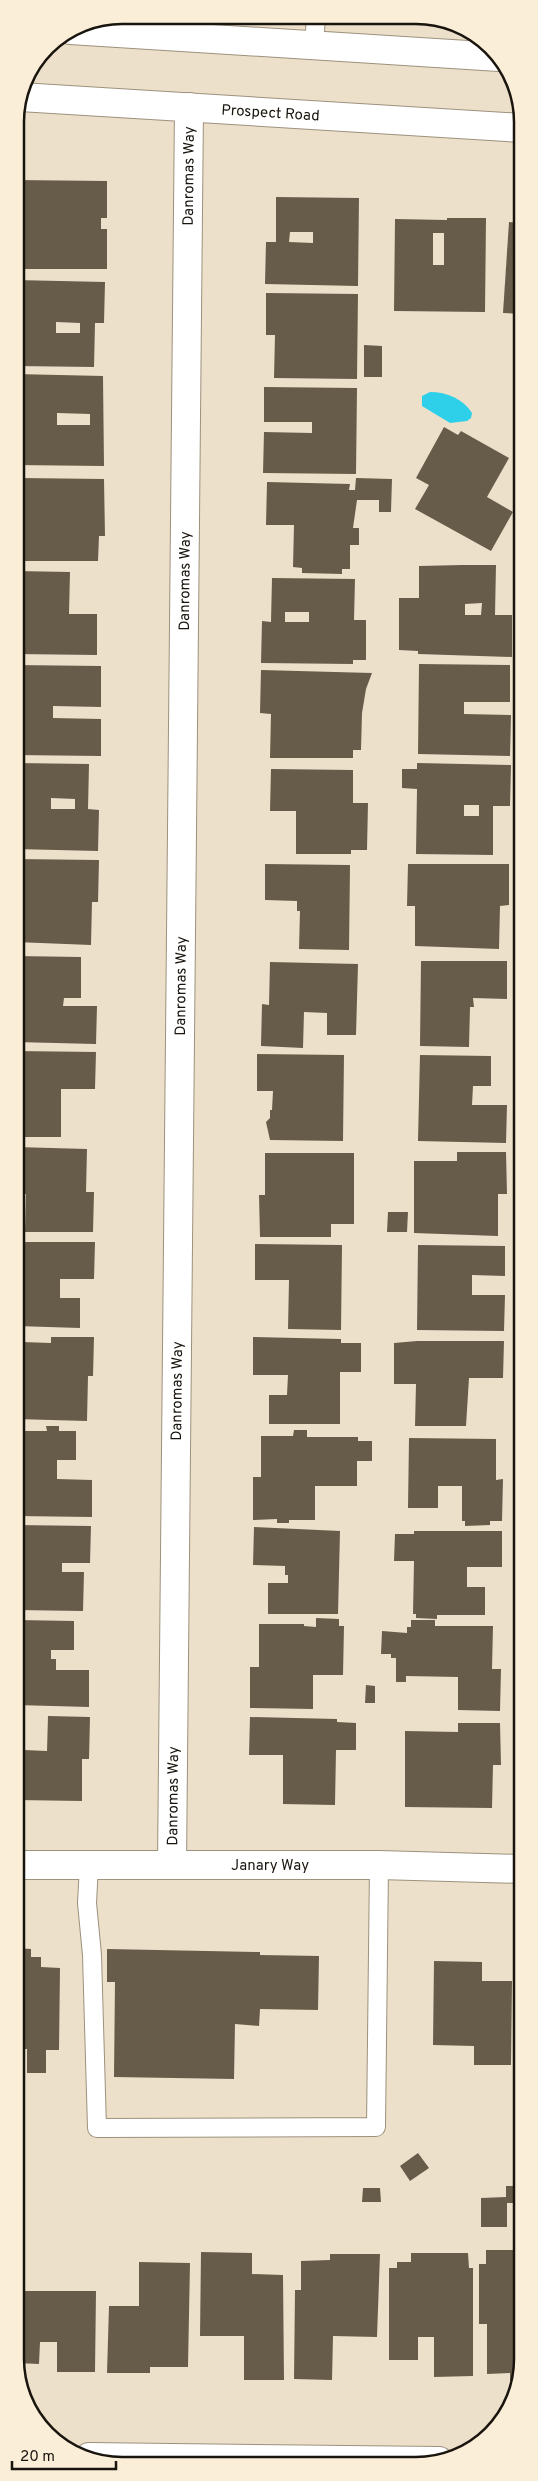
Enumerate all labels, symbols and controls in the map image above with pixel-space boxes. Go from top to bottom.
street label: Prospect Road [221,101,320,126]
street label: Danromas Way [180,126,200,226]
street label: Danromas Way [176,531,196,631]
street label: Danromas Way [172,936,192,1036]
street label: Danromas Way [168,1341,188,1441]
street label: Danromas Way [164,1746,184,1846]
street label: Janary Way [231,1857,309,1876]
scale bar [12,2438,116,2470]
text: 20 m [20,2448,55,2467]

